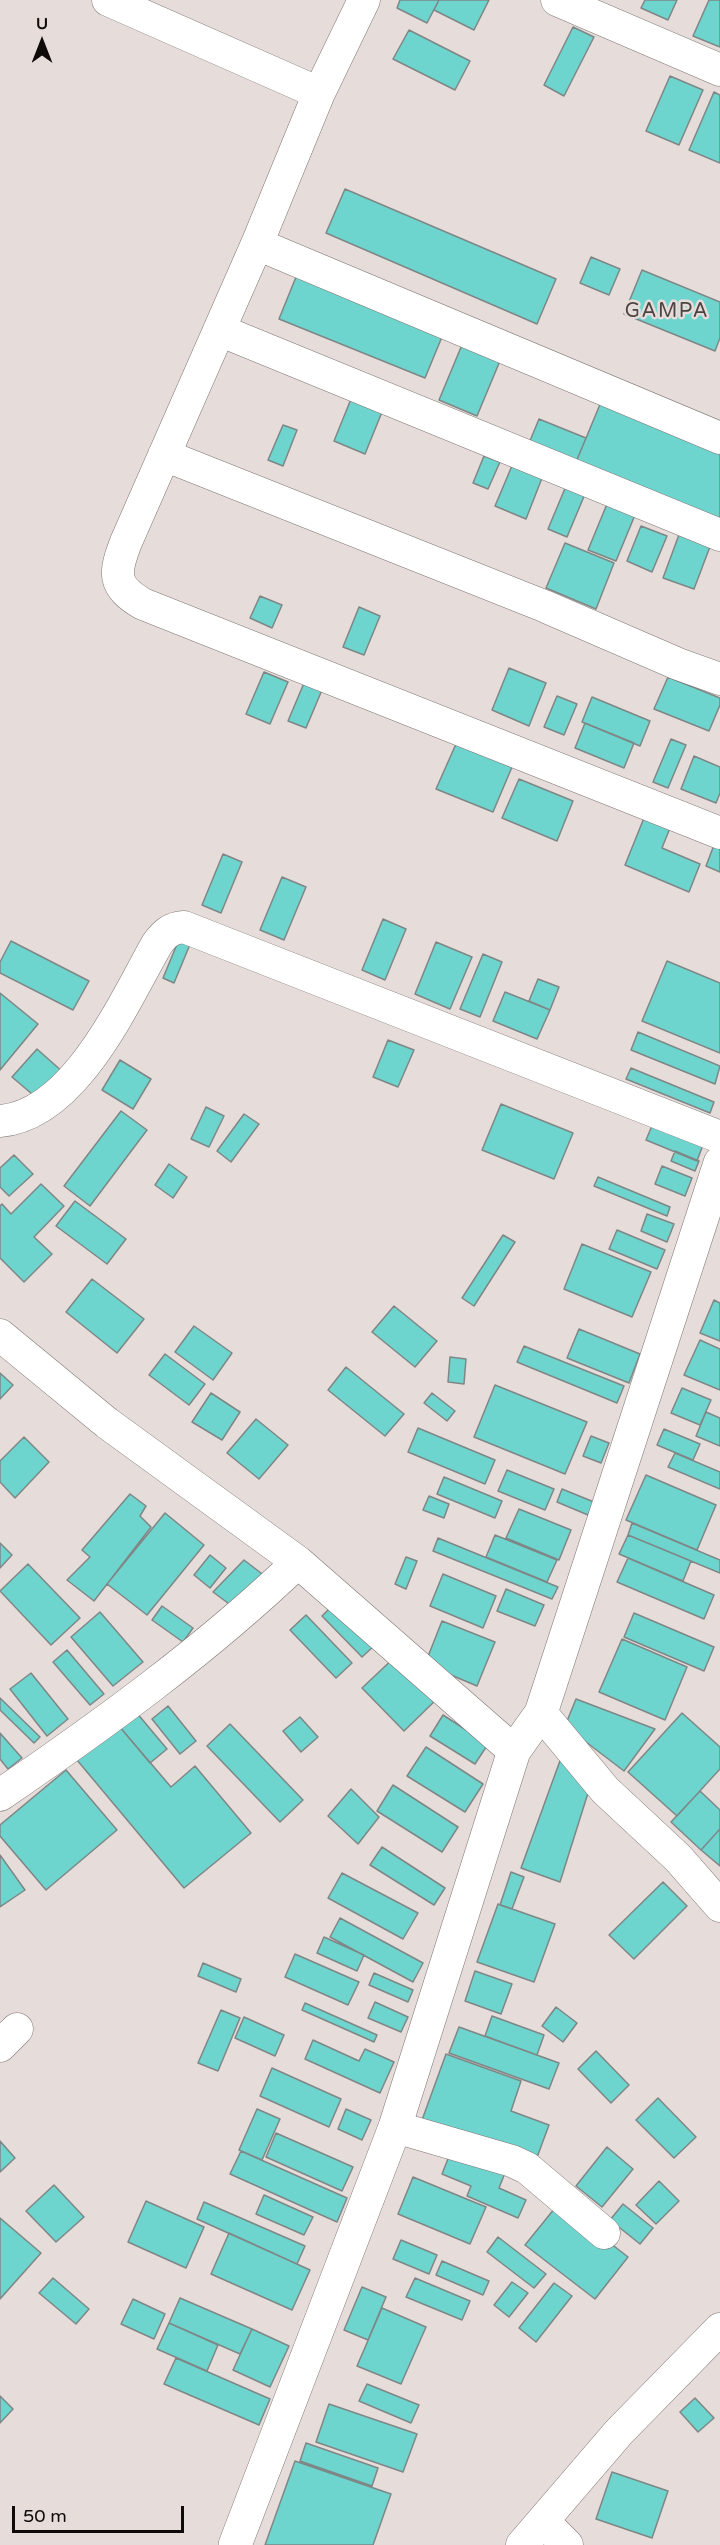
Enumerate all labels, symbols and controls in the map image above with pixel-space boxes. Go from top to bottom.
north arrow [12,12,72,72]
text: U [36,14,48,34]
district label: GAMPA [625,300,709,324]
scale bar [15,2494,188,2532]
text: 50 m [23,2505,67,2527]

